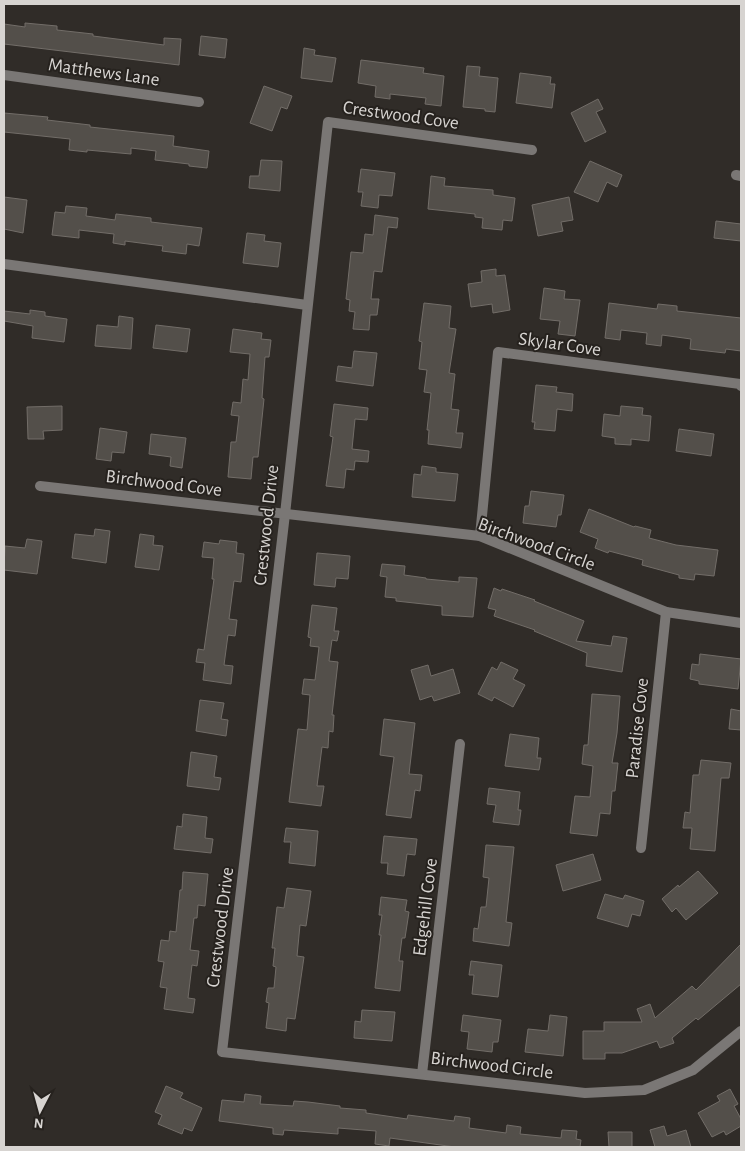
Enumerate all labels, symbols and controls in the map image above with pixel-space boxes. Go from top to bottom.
street label: Matthews Lane [47,55,161,90]
street label: Crestwood Cove [342,98,460,133]
street label: Skylar Cove [517,329,602,360]
street label: Crestwood Drive [251,464,282,586]
street label: Birchwood Cove [105,467,223,500]
street label: Birchwood Circle [475,514,598,574]
street label: Paradise Cove [623,677,652,779]
street label: Edgehill Cove [410,857,441,957]
street label: Crestwood Drive [204,866,237,988]
street label: Birchwood Circle [429,1049,554,1082]
north arrow [15,1086,65,1136]
text: N [33,1115,44,1130]

